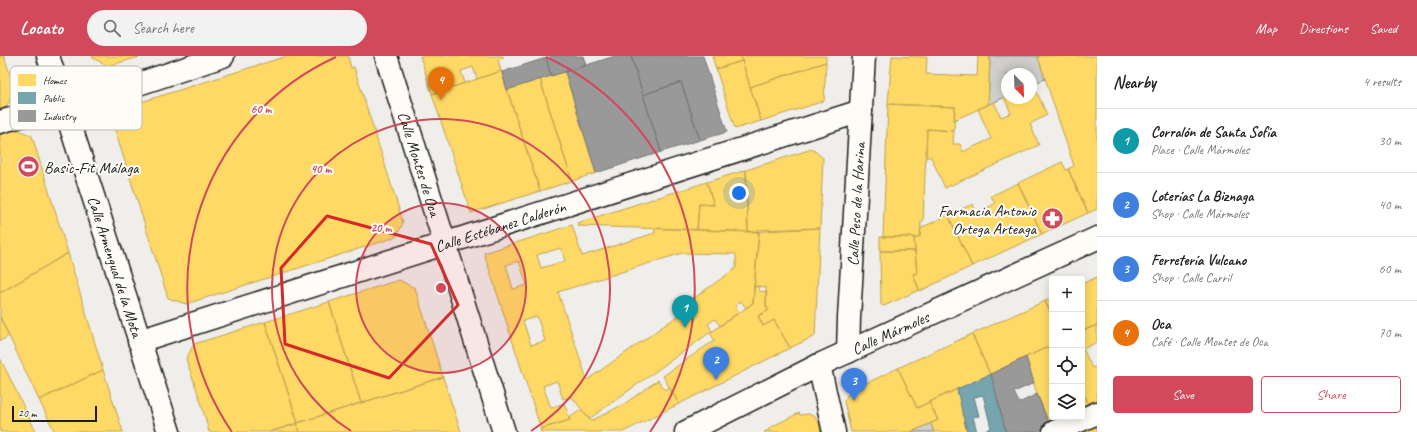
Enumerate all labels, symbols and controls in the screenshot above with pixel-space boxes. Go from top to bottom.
search box [87,10,367,46]
text: Locato [20,16,63,40]
icon: search [101,17,123,39]
text: Search here [133,19,194,38]
text: Map [1256,20,1277,37]
text: Directions [1299,20,1348,37]
text: Saved [1370,20,1397,37]
legend [10,66,142,130]
pin: 4 [428,67,454,100]
north arrow [1001,68,1037,104]
text: Nearby [1113,72,1156,93]
text: Homes [43,73,68,87]
text: 4 results [1363,74,1401,90]
text: Public [43,91,65,105]
text: 60 m [251,101,273,117]
text: Industry [43,109,77,123]
street label: Calle Montes de Oca [393,109,445,220]
text: Corralón de Santa Sofía [1151,123,1276,142]
text: 1 [1123,133,1129,149]
text: 30 m [1379,133,1401,149]
street label: Calle Peso de la Harina [843,141,870,267]
text: Place · Calle Mármoles [1151,142,1249,158]
sports icon: Basic-Fit Málaga [16,154,42,180]
place label: Basic-Fit Málaga [44,158,140,178]
text: 40 m [311,161,332,177]
your location [729,183,749,203]
text: Loterías La Biznaga [1151,187,1253,206]
street label: Calle Armengual de la Mota [83,194,147,341]
street label: Calle Estébanez Calderón [433,197,569,257]
text: 2 [1123,197,1129,213]
text: 40 m [1379,197,1401,213]
place label: Farmacia Antonio Ortega Arteaga [939,201,1038,239]
pharmacy icon: Farmacia Antonio Ortega Arteaga [1039,206,1065,232]
text: Shop · Calle Mármoles [1151,206,1249,222]
text: 20 m [371,220,392,236]
text: Ferretería Vulcano [1151,251,1246,270]
text: 3 [1123,261,1129,277]
text: 60 m [1379,261,1401,277]
text: Shop · Calle Carril [1151,270,1231,286]
map controls [1049,276,1085,420]
button: + [1049,276,1085,312]
centre of rings [434,281,448,295]
pin: 1 [672,295,698,328]
street label: Calle Mármoles [849,307,933,360]
button: − [1049,312,1085,348]
text: Oca [1151,315,1171,334]
text: 4 [1123,325,1129,341]
text: 70 m [1379,325,1401,341]
text: Café · Calle Montes de Oca [1151,334,1268,350]
pin: 2 [703,347,729,380]
button: locate [1049,348,1085,384]
pin: 3 [841,368,867,401]
button: Save [1113,376,1253,413]
button: Share [1261,376,1401,413]
button: layers [1049,384,1085,420]
scale bar [12,404,97,423]
text: 20 m [18,406,37,420]

